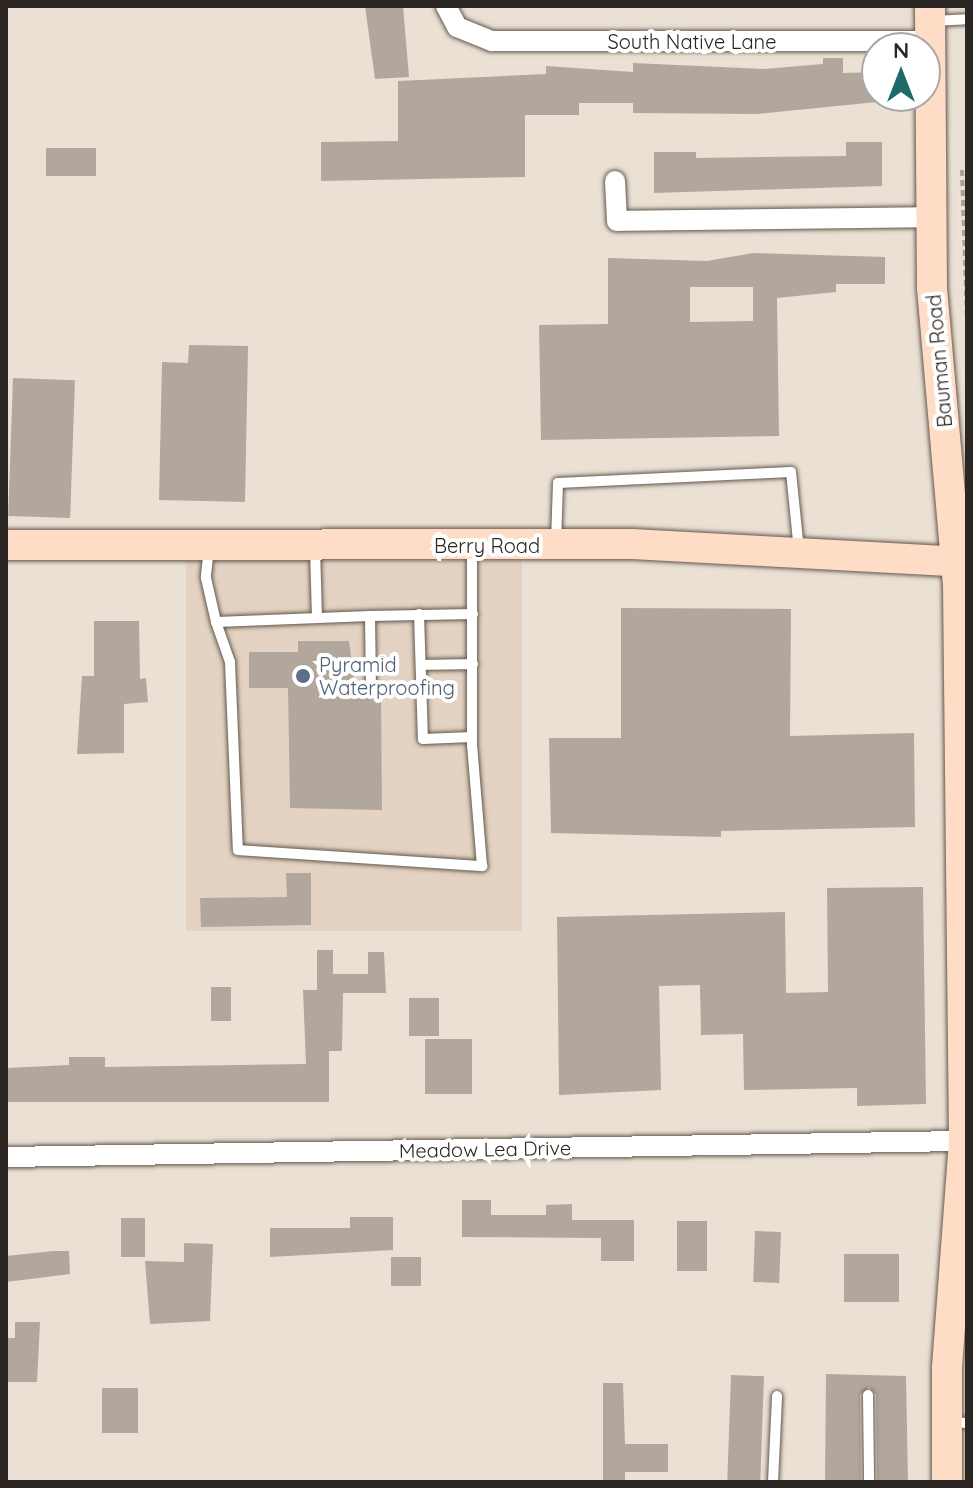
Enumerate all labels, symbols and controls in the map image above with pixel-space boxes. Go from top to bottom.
street label: South Native Lane [608,29,776,53]
north arrow [861,32,941,112]
text: N [893,36,909,64]
street label: Bauman Road [921,294,957,428]
street label: Berry Road [434,533,540,557]
place label: Pyramid Waterproofing [319,652,455,699]
marker: Pyramid Waterproofing [294,667,312,685]
street label: Meadow Lea Drive [399,1135,571,1163]

